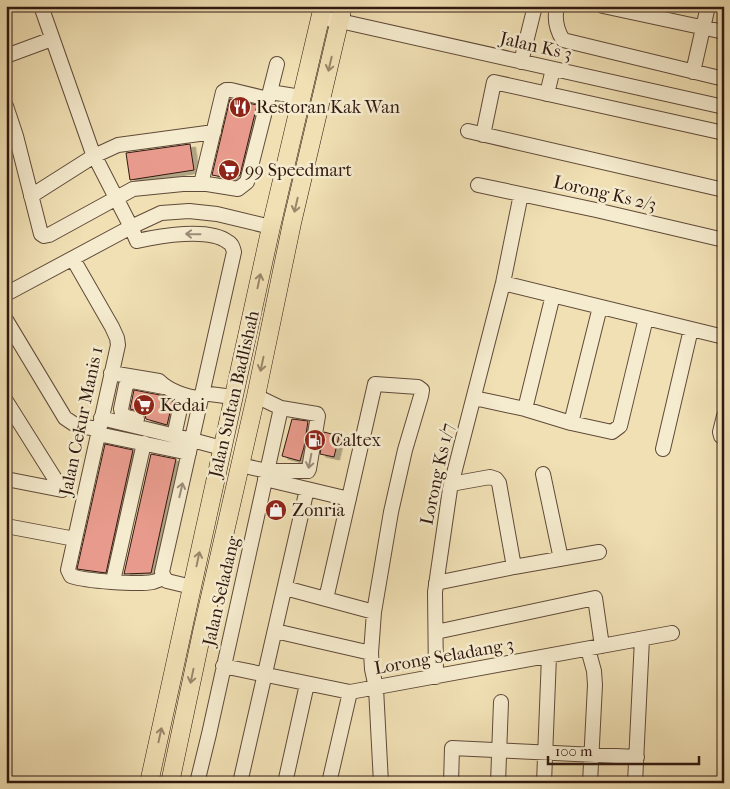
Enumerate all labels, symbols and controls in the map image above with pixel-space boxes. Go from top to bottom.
street label: Jalan Ks 3 [496,28,574,65]
one-way arrow [325,55,334,71]
restaurant icon: Restoran Kak Wan [228,95,252,119]
place label: Restoran Kak Wan [256,97,401,118]
supermarket icon: 99 Speedmart [217,158,241,182]
place label: 99 Speedmart [245,160,352,181]
street label: Lorong Ks 2/3 [551,171,658,216]
one-way arrow [291,197,300,213]
one-way arrow [185,229,201,239]
one-way arrow [255,273,264,289]
street label: Jalan Sultan Badlishah [205,308,264,482]
street label: Jalan Cekur Manis 1 [55,345,108,499]
one-way arrow [257,356,266,372]
supermarket icon: Kedai [132,393,156,417]
place label: Kedai [160,395,206,416]
street label: Lorong Ks 1/7 [416,421,459,527]
fuel station icon: Caltex [303,428,327,452]
place label: Caltex [331,430,382,451]
one-way arrow [305,453,315,469]
one-way arrow [176,482,186,498]
shop icon: Zonria [264,498,288,522]
place label: Zonria [292,500,346,521]
street label: Jalan Seladang [198,534,244,650]
one-way arrow [193,552,203,568]
street label: Lorong Seladang 3 [373,634,515,679]
one-way arrow [187,668,196,684]
one-way arrow [155,728,165,744]
scale bar [548,734,699,766]
text: 100 m [555,742,593,760]

